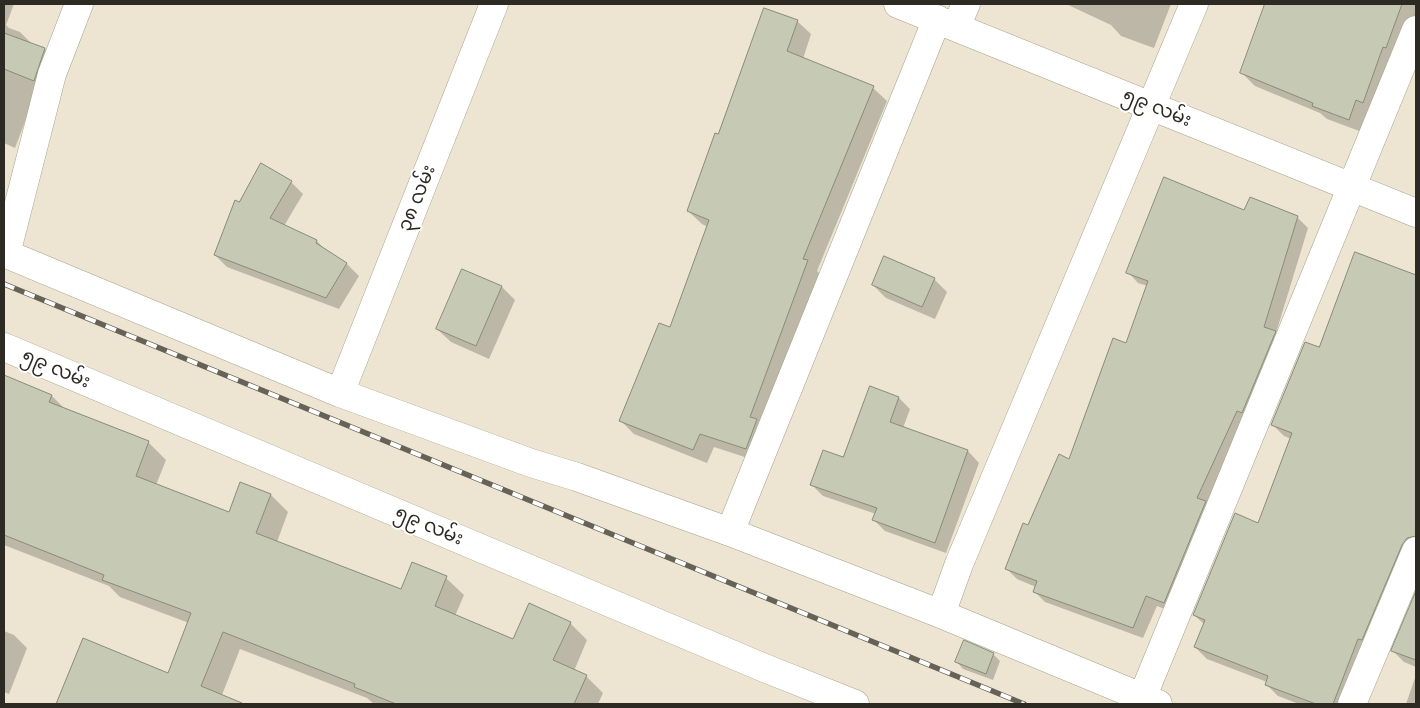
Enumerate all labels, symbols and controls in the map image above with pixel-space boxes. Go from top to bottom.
street label: ၅၉ လမ်း [1119,84,1195,132]
street label: ၃၈ လမ်း [393,161,441,235]
street label: ၅၉ လမ်း [18,344,94,394]
street label: ၅၉ လမ်း [391,501,467,551]

